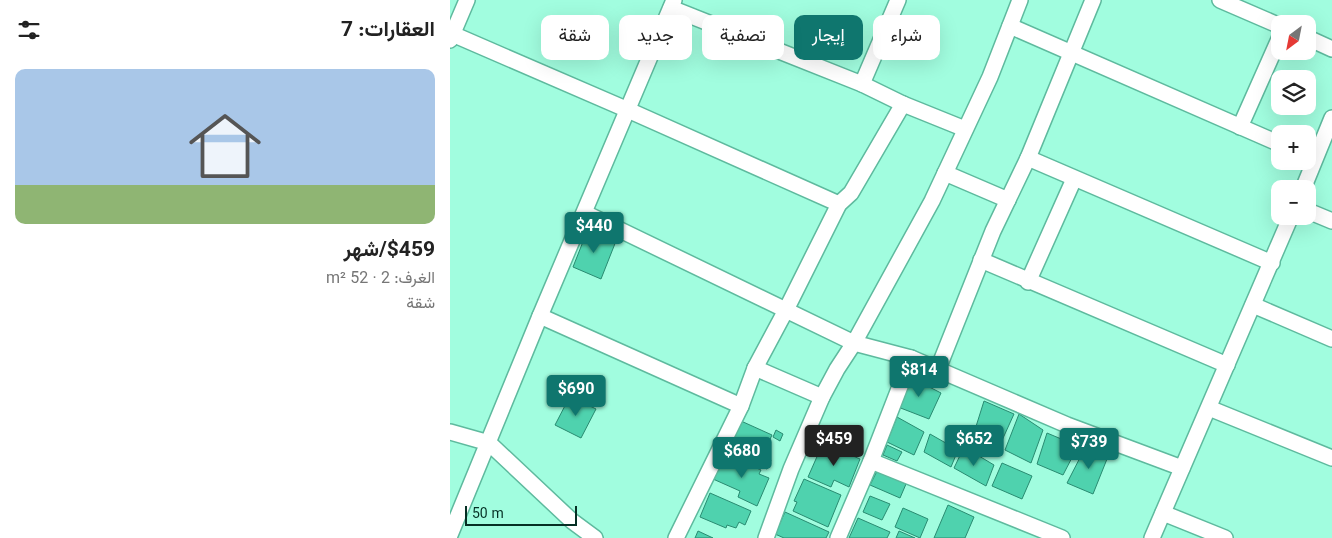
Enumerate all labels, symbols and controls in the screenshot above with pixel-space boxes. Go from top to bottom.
text: العقارات: 7 [341,14,435,47]
chip: شقة [541,15,609,60]
chip: جديد [619,15,692,60]
chip: تصفية [702,15,784,60]
chip: إيجار [794,15,863,60]
chip: شراء [873,15,940,60]
north arrow [1271,15,1316,60]
map controls [1271,15,1316,225]
icon: filters [15,16,43,44]
button: layers [1271,70,1316,115]
icon: home [180,101,270,191]
button: + [1271,125,1316,170]
button: − [1271,180,1316,225]
pin: $440 [564,212,624,254]
text: $440 [576,215,612,240]
text: $459/شهر [343,234,435,267]
text: الغرف: 2 · 52 m² [326,267,435,292]
text: شقة [406,292,435,317]
pin: $814 [889,356,949,398]
text: $814 [901,359,937,384]
pin: $690 [546,374,606,417]
text: $690 [558,378,594,403]
pin: $459 [804,424,864,467]
pin: $652 [944,424,1004,467]
text: $459 [816,428,852,453]
text: $652 [956,428,992,453]
pin: $739 [1059,428,1119,470]
text: $739 [1071,431,1107,456]
pin: $680 [712,436,772,479]
text: $680 [724,440,760,465]
scale bar [465,503,578,526]
text: 50 m [472,504,504,526]

